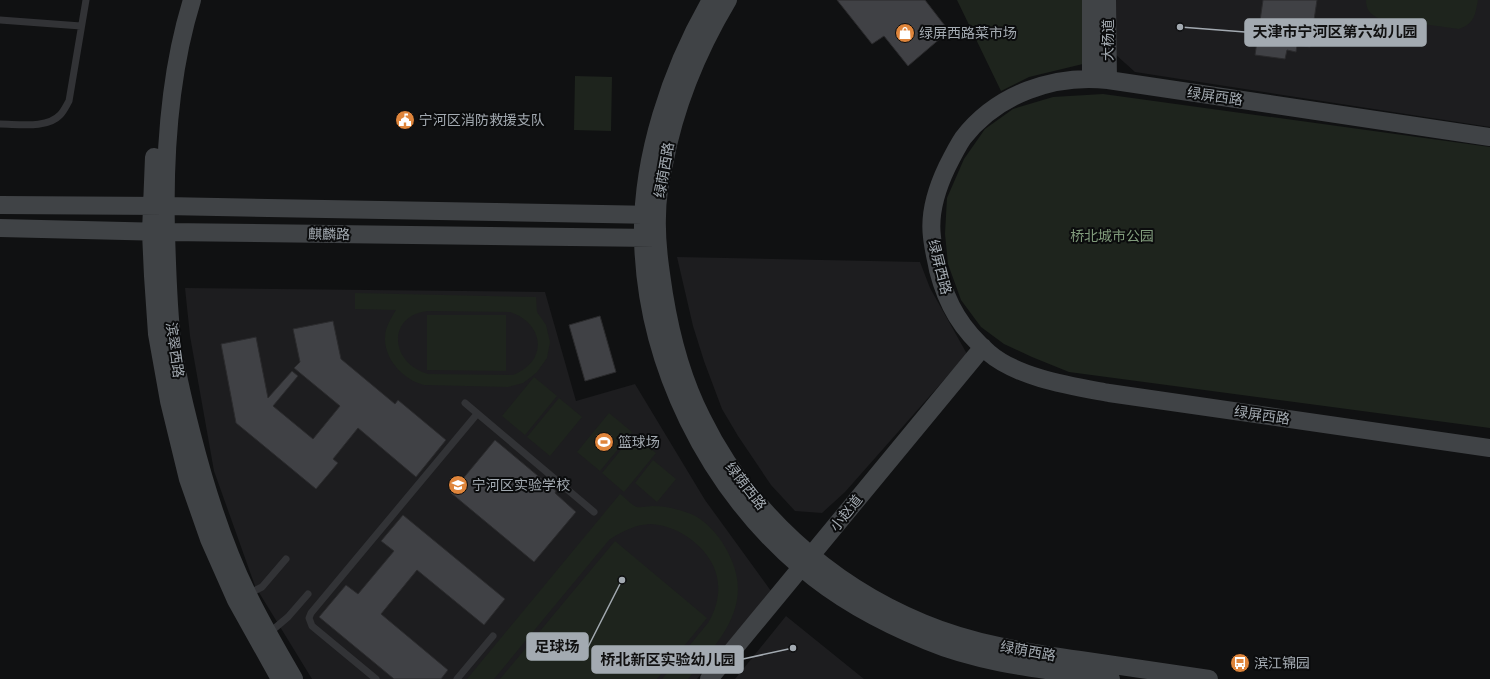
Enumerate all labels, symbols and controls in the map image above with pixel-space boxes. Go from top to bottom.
street label: 大杨道 [1100,19,1116,61]
callout: 天津市宁河区第六幼儿园 [1245,19,1426,46]
shop icon: 绿屏西路菜市场 [894,22,916,44]
text: 天津市宁河区第六幼儿园 [1252,23,1418,40]
place label: 绿屏西路菜市场 [919,25,1017,41]
street label: 绿屏西路 [1186,84,1244,108]
public building icon: 宁河区消防救援支队 [394,109,416,131]
place label: 宁河区消防救援支队 [419,112,545,128]
street label: 绿荫西路 [651,141,677,199]
street label: 麒麟路 [308,226,350,242]
park label: 桥北城市公园 [1070,228,1154,244]
street label: 绿屏西路 [925,238,955,296]
street label: 滨翠西路 [163,321,187,379]
street label: 绿屏西路 [1233,403,1291,427]
sports icon: 篮球场 [593,431,615,453]
place label: 篮球场 [618,434,660,450]
street label: 绿荫西路 [722,459,770,513]
school or university icon: 宁河区实验学校 [447,474,469,496]
place label: 宁河区实验学校 [472,477,570,493]
street label: 小赵道 [827,492,865,534]
callout: 足球场 [527,633,588,660]
text: 足球场 [534,638,580,655]
street label: 绿荫西路 [999,638,1057,664]
callout: 桥北新区实验幼儿园 [592,646,743,673]
text: 桥北新区实验幼儿园 [600,651,736,668]
bus stop icon: 滨江锦园 [1229,652,1251,674]
place label: 滨江锦园 [1254,655,1310,671]

